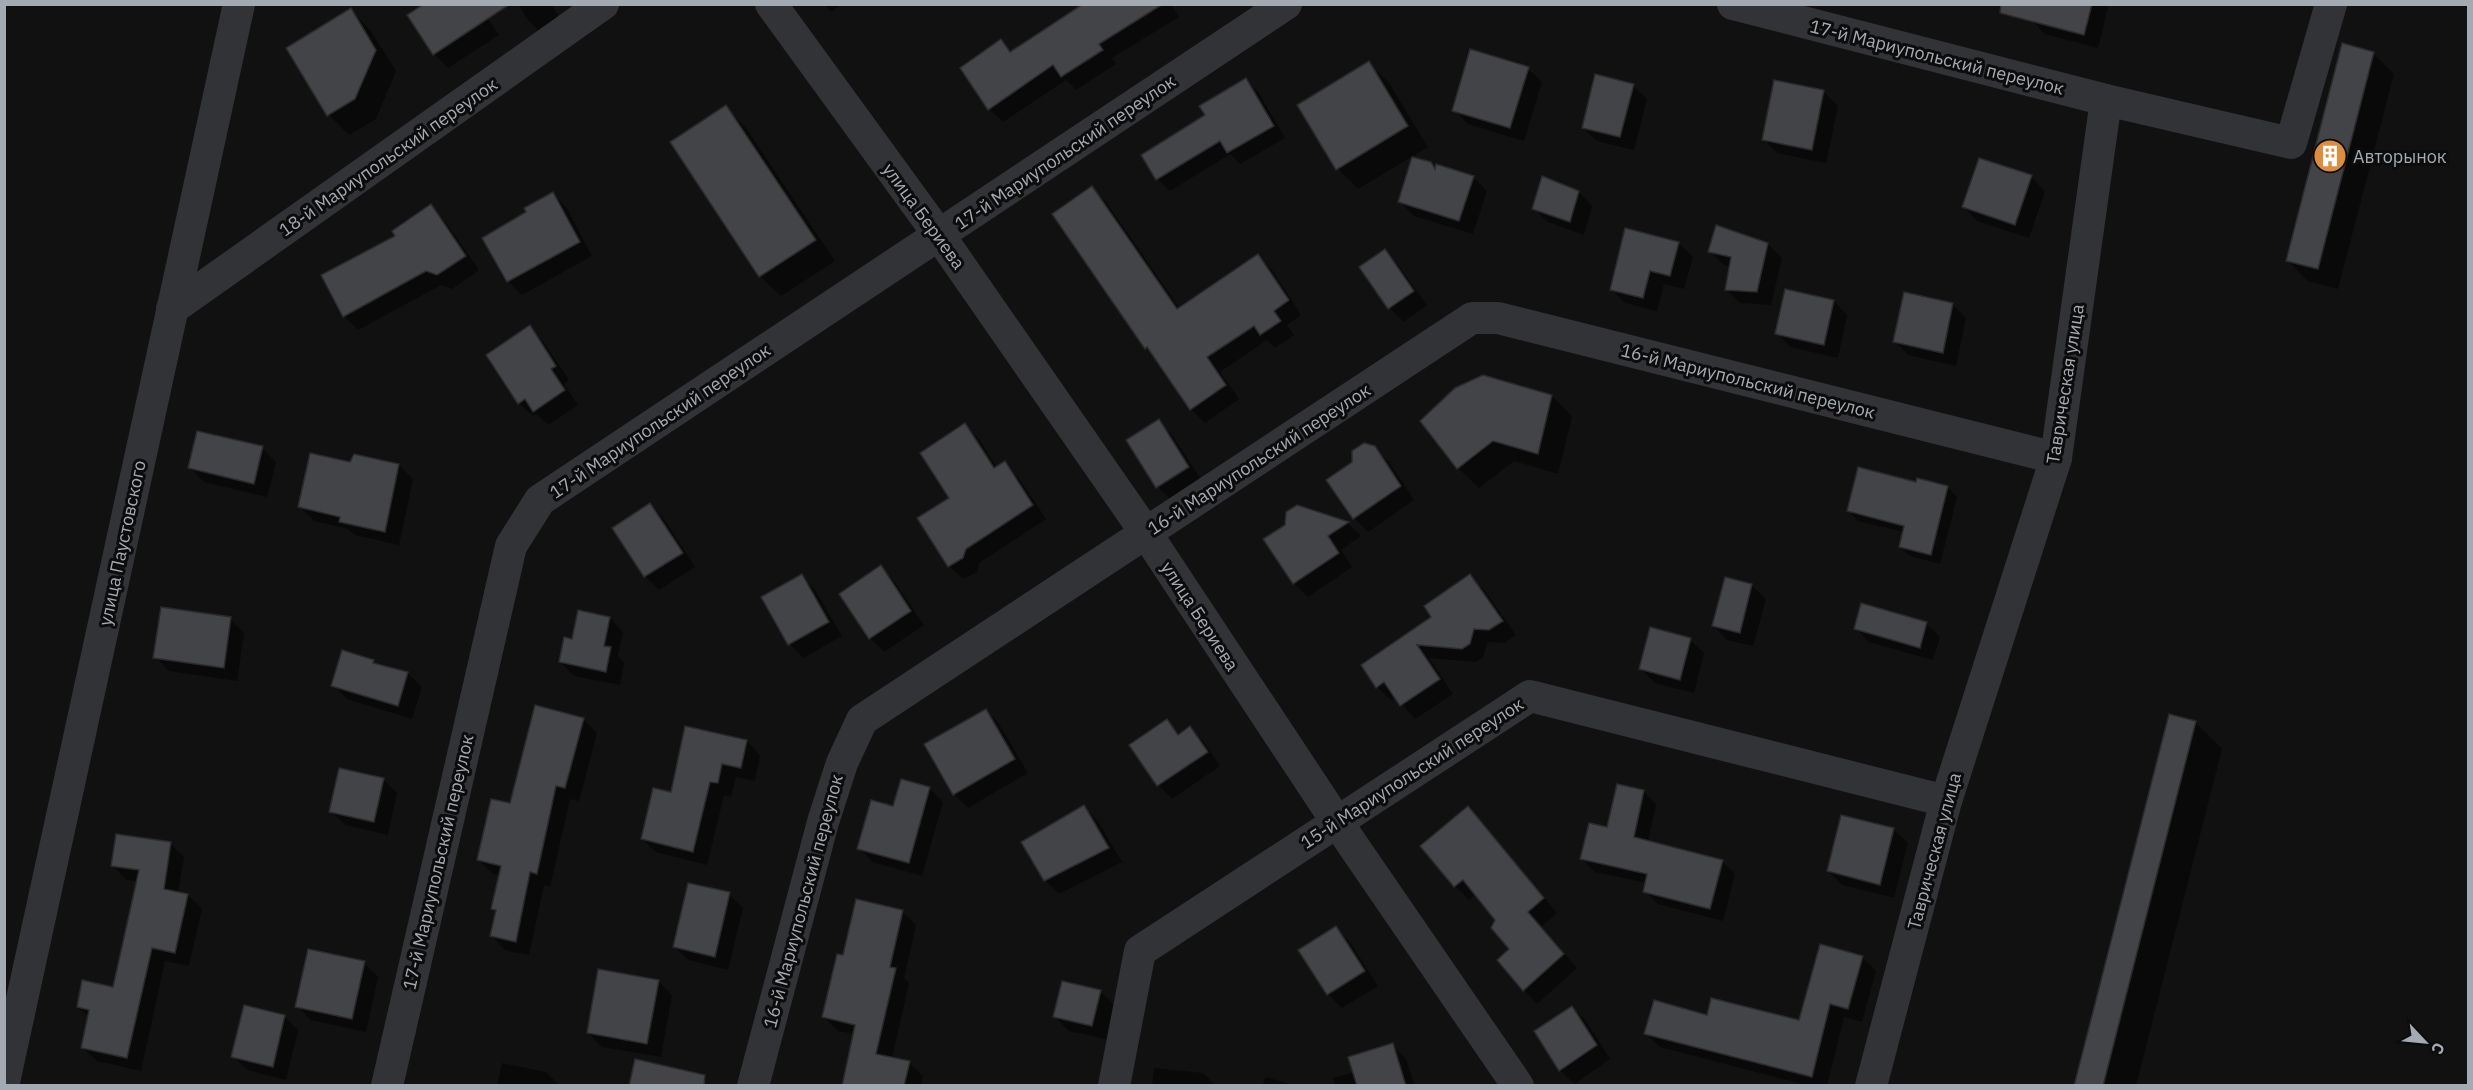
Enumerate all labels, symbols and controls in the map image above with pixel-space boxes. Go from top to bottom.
street label: 17-й Мариупольский переулок [1807,14,2067,100]
street label: 17-й Мариупольский переулок [950,69,1180,235]
street label: 18-й Мариупольский переулок [274,73,502,241]
building icon: Авторынок [2312,138,2348,174]
place label: Авторынок [2353,145,2447,168]
street label: улица Бериева [878,158,971,274]
street label: Таврическая улица [2041,302,2089,466]
street label: 17-й Мариупольский переулок [545,338,775,504]
street label: 16-й Мариупольский переулок [1618,338,1878,424]
street label: 16-й Мариупольский переулок [1143,378,1375,540]
street label: улица Паустовского [93,458,151,628]
street label: улица Бериева [1156,557,1244,675]
street label: 15-й Мариупольский переулок [1296,692,1528,854]
street label: 17-й Мариупольский переулок [397,732,479,992]
street label: Таврическая улица [1902,770,1966,932]
street label: 16-й Мариупольский переулок [758,772,848,1030]
north arrow [2395,1012,2455,1072]
text: С [2427,1040,2450,1058]

